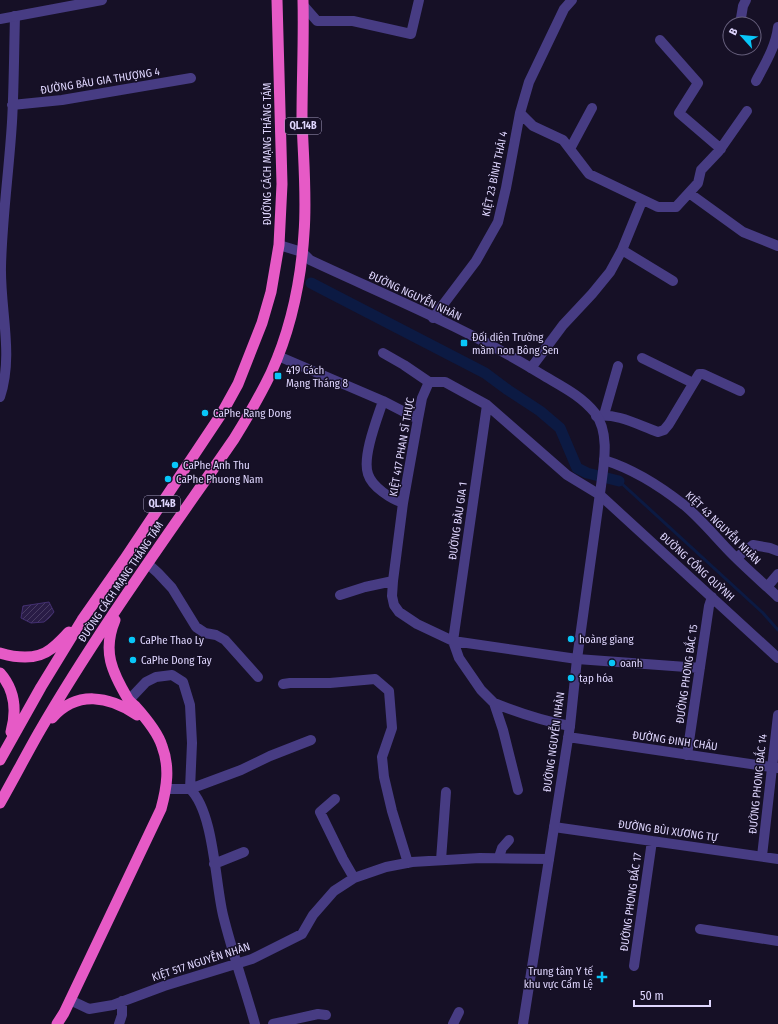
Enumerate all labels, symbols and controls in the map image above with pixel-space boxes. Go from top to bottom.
north arrow [722,16,762,56]
text: B [726,26,741,37]
street label: ĐƯỜNG BÀU GIA THƯỢNG 4 [39,64,161,97]
street label: ĐƯỜNG CÁCH MẠNG THÁNG TÁM [260,83,274,225]
road number: QL.14B [285,118,321,134]
street label: KIỆT 23 BÌNH THÁI 4 [479,129,511,218]
street label: ĐƯỜNG NGUYỄN NHÀN [366,268,464,323]
place label: Đối diện Trường mầm non Bông Sen [472,331,559,357]
marker: Đối diện Trường mầm non Bông Sen [459,338,469,348]
place label: 419 Cách Mạng Tháng 8 [286,364,349,390]
marker: 419 Cách Mạng Tháng 8 [273,371,283,381]
street label: KIỆT 417 PHAN SĨ THỰC [386,396,417,497]
place label: CaPhe Rang Dong [213,407,292,420]
marker: CaPhe Rang Dong [200,408,210,418]
place label: CaPhe Anh Thu [183,459,250,472]
marker: CaPhe Anh Thu [170,460,180,470]
place label: CaPhe Phuong Nam [176,473,263,486]
marker: CaPhe Phuong Nam [163,474,173,484]
street label: ĐƯỜNG BÀU GIA 1 [445,481,470,561]
street label: KIỆT 43 NGUYỄN NHÀN [683,488,764,567]
road number: QL.14B [144,496,180,512]
street label: ĐƯỜNG CÁCH MẠNG THÁNG TÁM [75,519,166,645]
street label: ĐƯỜNG CỐNG QUỲNH [657,529,738,604]
street label: ĐƯỜNG PHONG BẮC 15 [672,623,700,724]
place label: hoàng giang [579,633,635,646]
place label: CaPhe Thao Ly [140,634,204,647]
marker: hoàng giang [566,634,576,644]
marker: CaPhe Thao Ly [127,635,137,645]
place label: CaPhe Dong Tay [141,654,212,667]
marker: CaPhe Dong Tay [128,655,138,665]
place label: oanh [620,657,643,670]
marker: oanh [607,658,617,668]
place label: tạp hóa [579,672,613,685]
marker: tạp hóa [566,673,576,683]
street label: ĐƯỜNG NGUYỄN NHÀN [540,691,567,793]
street label: ĐƯỜNG ĐINH CHÂU [632,728,718,753]
street label: ĐƯỜNG PHONG BẮC 14 [744,733,770,835]
street label: ĐƯỜNG BÙI XƯƠNG TỰ [617,817,719,844]
street label: ĐƯỜNG PHONG BẮC 17 [616,851,644,952]
street label: KIỆT 517 NGUYỄN NHÀN [150,939,252,984]
place label: Trung tâm Y tế khu vực Cẩm Lệ [524,965,594,991]
marker: Trung tâm Y tế khu vực Cẩm Lệ [596,971,608,983]
scale bar [634,982,710,1008]
text: 50 m [640,989,664,1003]

